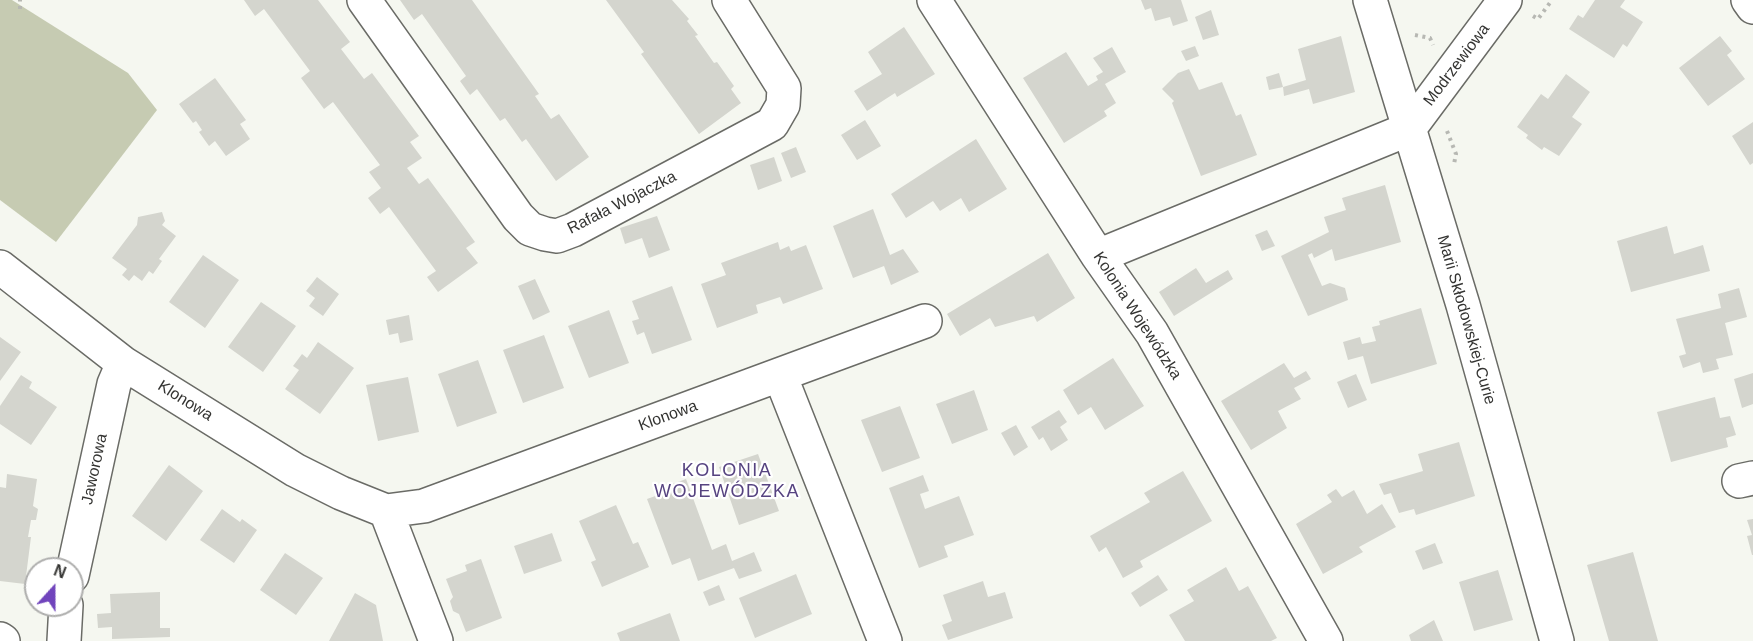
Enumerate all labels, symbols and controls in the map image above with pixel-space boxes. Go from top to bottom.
street label: Modrzewiowa [1420,20,1494,110]
street label: Rafała Wojaczka [564,167,680,239]
street label: Marii Skłodowskiej-Curie [1433,233,1499,407]
street label: Kolonia Wojewódzka [1089,249,1185,383]
street label: Klonowa [154,377,216,425]
street label: Klonowa [636,396,700,436]
street label: Jaworowa [78,432,112,506]
district label: KOLONIA WOJEWÓDZKA [654,460,800,502]
north arrow [24,557,84,617]
text: N [51,562,68,582]

